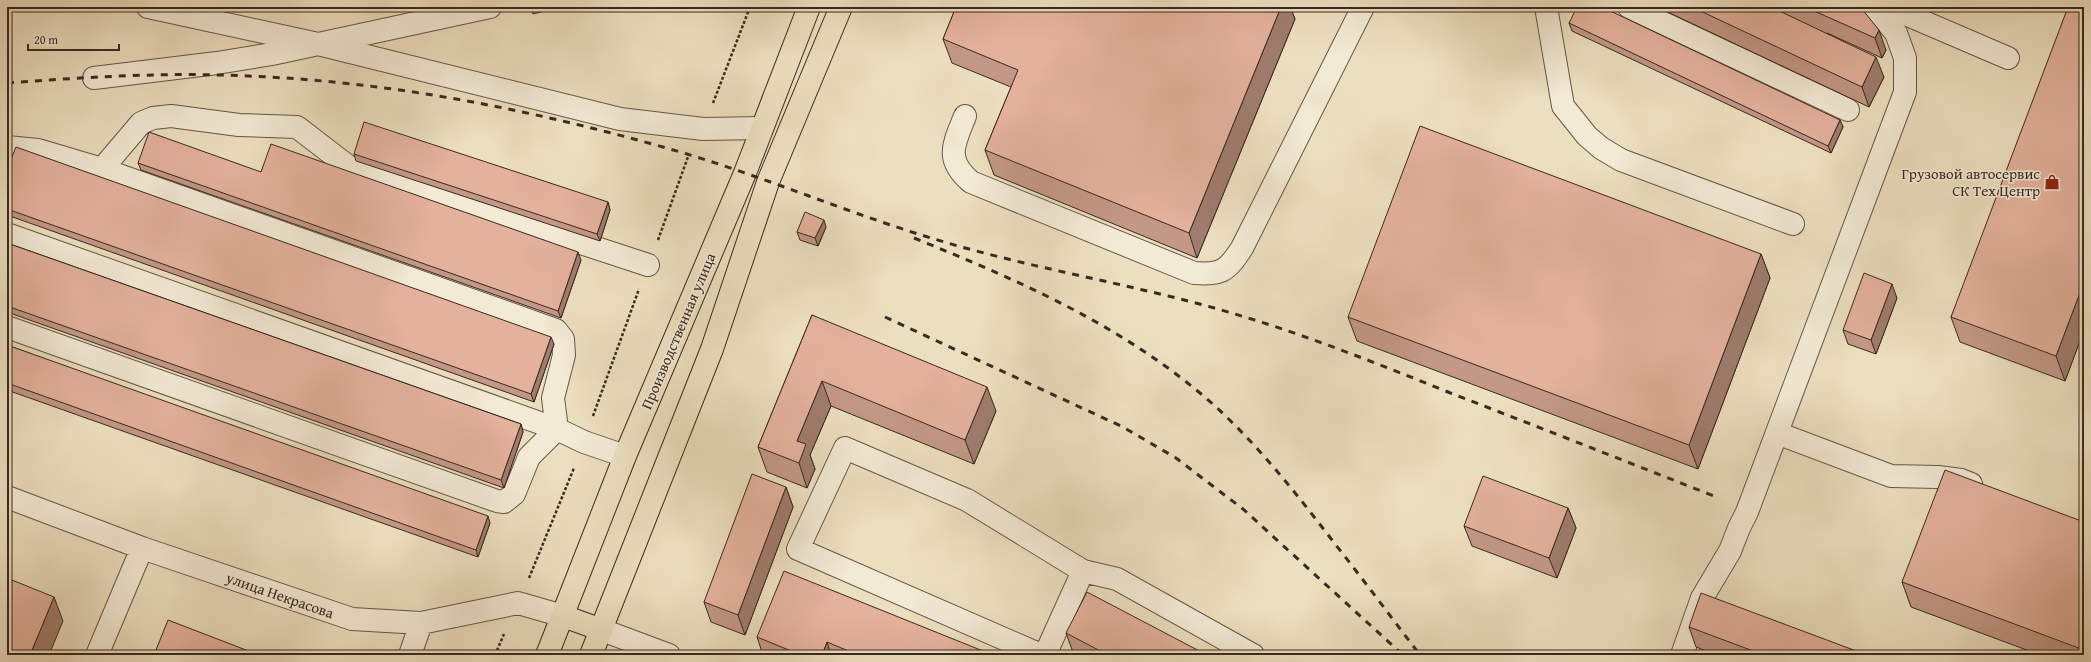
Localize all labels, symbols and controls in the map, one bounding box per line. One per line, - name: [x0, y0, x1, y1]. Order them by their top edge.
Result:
- scale bar: [28, 26, 119, 52]
- text: 20 m: [34, 31, 58, 48]
- place label: Грузовой автосервис СК Тех Центр: [1902, 163, 2040, 201]
- shop icon: Грузовой автосервис СК Тех Центр: [2043, 173, 2061, 191]
- street label: Производственная улица: [635, 249, 721, 412]
- street label: улица Некрасова: [222, 566, 337, 624]

